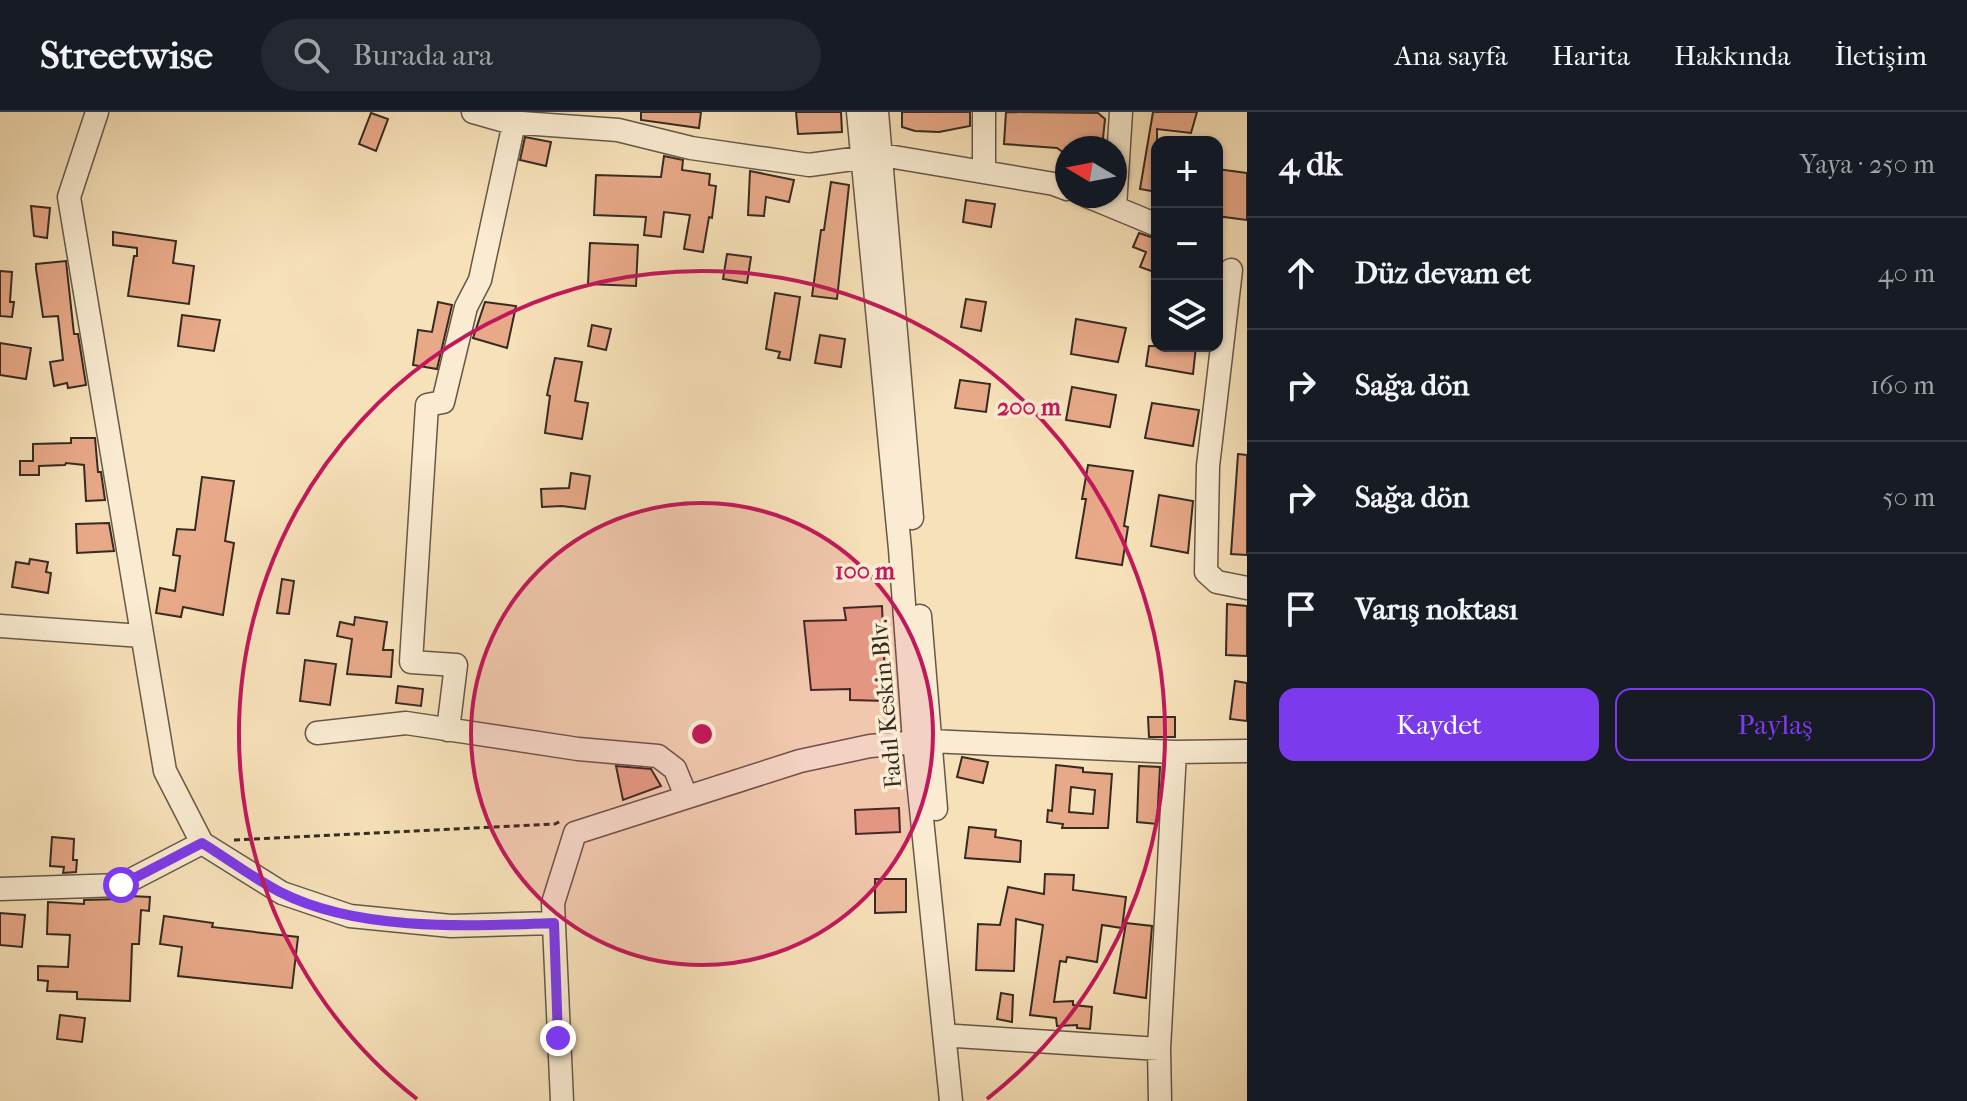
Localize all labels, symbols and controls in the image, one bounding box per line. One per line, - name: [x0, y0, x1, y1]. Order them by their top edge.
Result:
- search box: [261, 19, 821, 91]
- text: Streetwise: [40, 33, 213, 78]
- icon: search: [289, 33, 333, 77]
- text: Burada ara: [353, 38, 493, 73]
- text: Ana sayfa: [1394, 39, 1508, 72]
- text: Harita: [1552, 39, 1630, 72]
- text: Hakkında: [1674, 39, 1791, 72]
- text: İletişim: [1835, 39, 1927, 72]
- north arrow: [1055, 136, 1127, 208]
- map controls: [1151, 136, 1223, 352]
- button: +: [1151, 136, 1223, 208]
- text: 4 dk: [1279, 144, 1342, 184]
- text: Yaya · 250 m: [1800, 149, 1935, 180]
- button: −: [1151, 208, 1223, 280]
- icon: ahead: [1279, 251, 1323, 295]
- text: Düz devam et: [1355, 256, 1531, 291]
- text: 40 m: [1878, 258, 1935, 289]
- button: layers: [1151, 280, 1223, 352]
- icon: right: [1279, 363, 1323, 407]
- text: Sağa dön: [1355, 368, 1469, 403]
- text: 160 m: [1870, 370, 1935, 401]
- text: 200 m: [997, 393, 1062, 421]
- icon: right: [1279, 475, 1323, 519]
- text: Sağa dön: [1355, 480, 1469, 515]
- text: 50 m: [1882, 482, 1935, 513]
- text: 100 m: [835, 557, 896, 585]
- icon: arrive: [1279, 587, 1323, 631]
- text: Varış noktası: [1355, 592, 1518, 627]
- street label: Fadıl Keskin Blv.: [865, 618, 907, 790]
- button: Kaydet: [1279, 688, 1599, 761]
- button: Paylaş: [1615, 688, 1935, 761]
- centre of rings: [688, 720, 716, 748]
- route start: [103, 867, 139, 903]
- route end: [540, 1020, 576, 1056]

